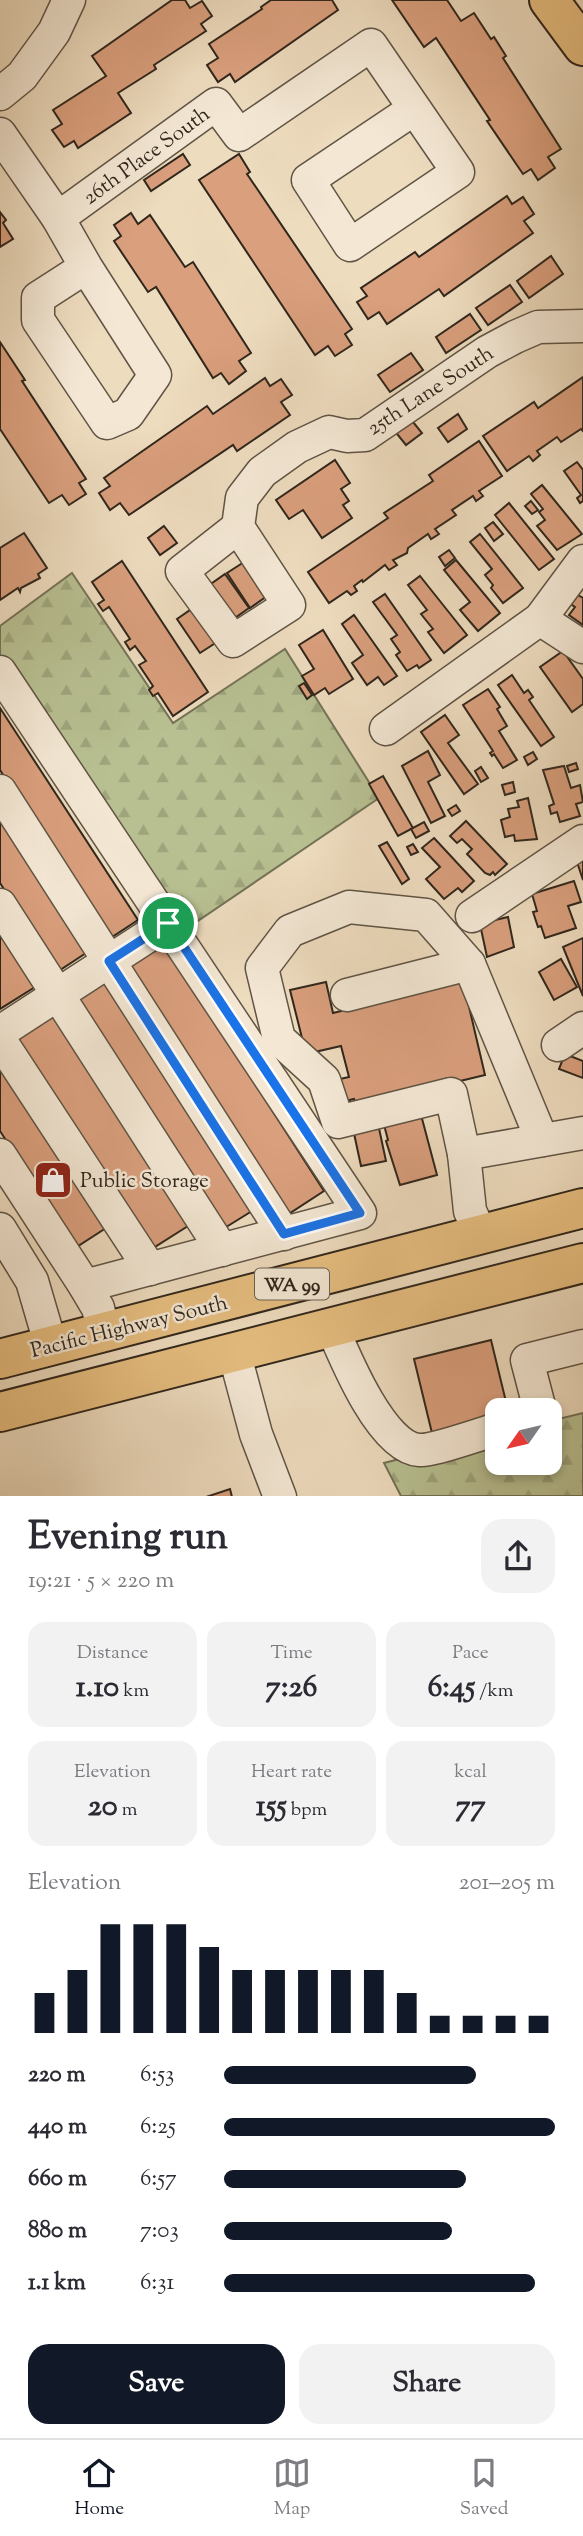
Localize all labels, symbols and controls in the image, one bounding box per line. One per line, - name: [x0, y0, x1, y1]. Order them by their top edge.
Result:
- street label: 26th Place South: [77, 100, 217, 213]
- street label: 25th Lane South: [362, 340, 500, 444]
- pin: [138, 893, 198, 953]
- icon: arrive: [149, 904, 187, 942]
- shop icon: Public Storage: [32, 1159, 74, 1201]
- place label: Public Storage: [80, 1167, 209, 1197]
- road number: WA 99: [255, 1268, 329, 1300]
- street label: Pacific Highway South: [28, 1289, 231, 1367]
- north arrow: [485, 1398, 562, 1475]
- map controls: [485, 1398, 562, 1475]
- text: Evening run: [28, 1512, 228, 1566]
- button: share: [481, 1519, 555, 1593]
- text: 19:21 · 5 × 220 m: [28, 1565, 174, 1598]
- text: Distance: [77, 1640, 148, 1667]
- text: Time: [270, 1640, 313, 1667]
- text: Pace: [452, 1640, 489, 1667]
- text: 1.10: [76, 1667, 119, 1710]
- text: 7:26: [266, 1667, 317, 1710]
- text: 6:45: [427, 1667, 475, 1710]
- text: km: [119, 1678, 149, 1705]
- text: /km: [475, 1678, 514, 1705]
- text: Elevation: [74, 1759, 151, 1786]
- text: Heart rate: [251, 1759, 332, 1786]
- text: kcal: [454, 1759, 487, 1786]
- text: 20: [88, 1786, 118, 1829]
- text: 155: [256, 1786, 287, 1829]
- text: 77: [455, 1786, 486, 1829]
- text: m: [118, 1797, 137, 1824]
- text: bpm: [287, 1797, 327, 1824]
- text: Elevation: [28, 1867, 121, 1900]
- text: 201–205 m: [459, 1867, 555, 1900]
- text: 220 m: [28, 2059, 86, 2092]
- text: 6:53: [140, 2059, 174, 2092]
- text: 440 m: [28, 2111, 87, 2144]
- text: 6:25: [140, 2111, 176, 2144]
- text: 660 m: [28, 2163, 87, 2196]
- text: 6:57: [140, 2163, 177, 2196]
- text: 880 m: [28, 2215, 87, 2248]
- text: 7:03: [140, 2215, 179, 2248]
- text: 1.1 km: [28, 2267, 86, 2300]
- text: 6:31: [140, 2267, 174, 2300]
- button: Save: [28, 2344, 285, 2424]
- button: Share: [299, 2344, 555, 2424]
- tab: Home: [74, 2454, 124, 2523]
- tab: Map: [273, 2454, 311, 2523]
- tab: Saved: [460, 2454, 509, 2523]

